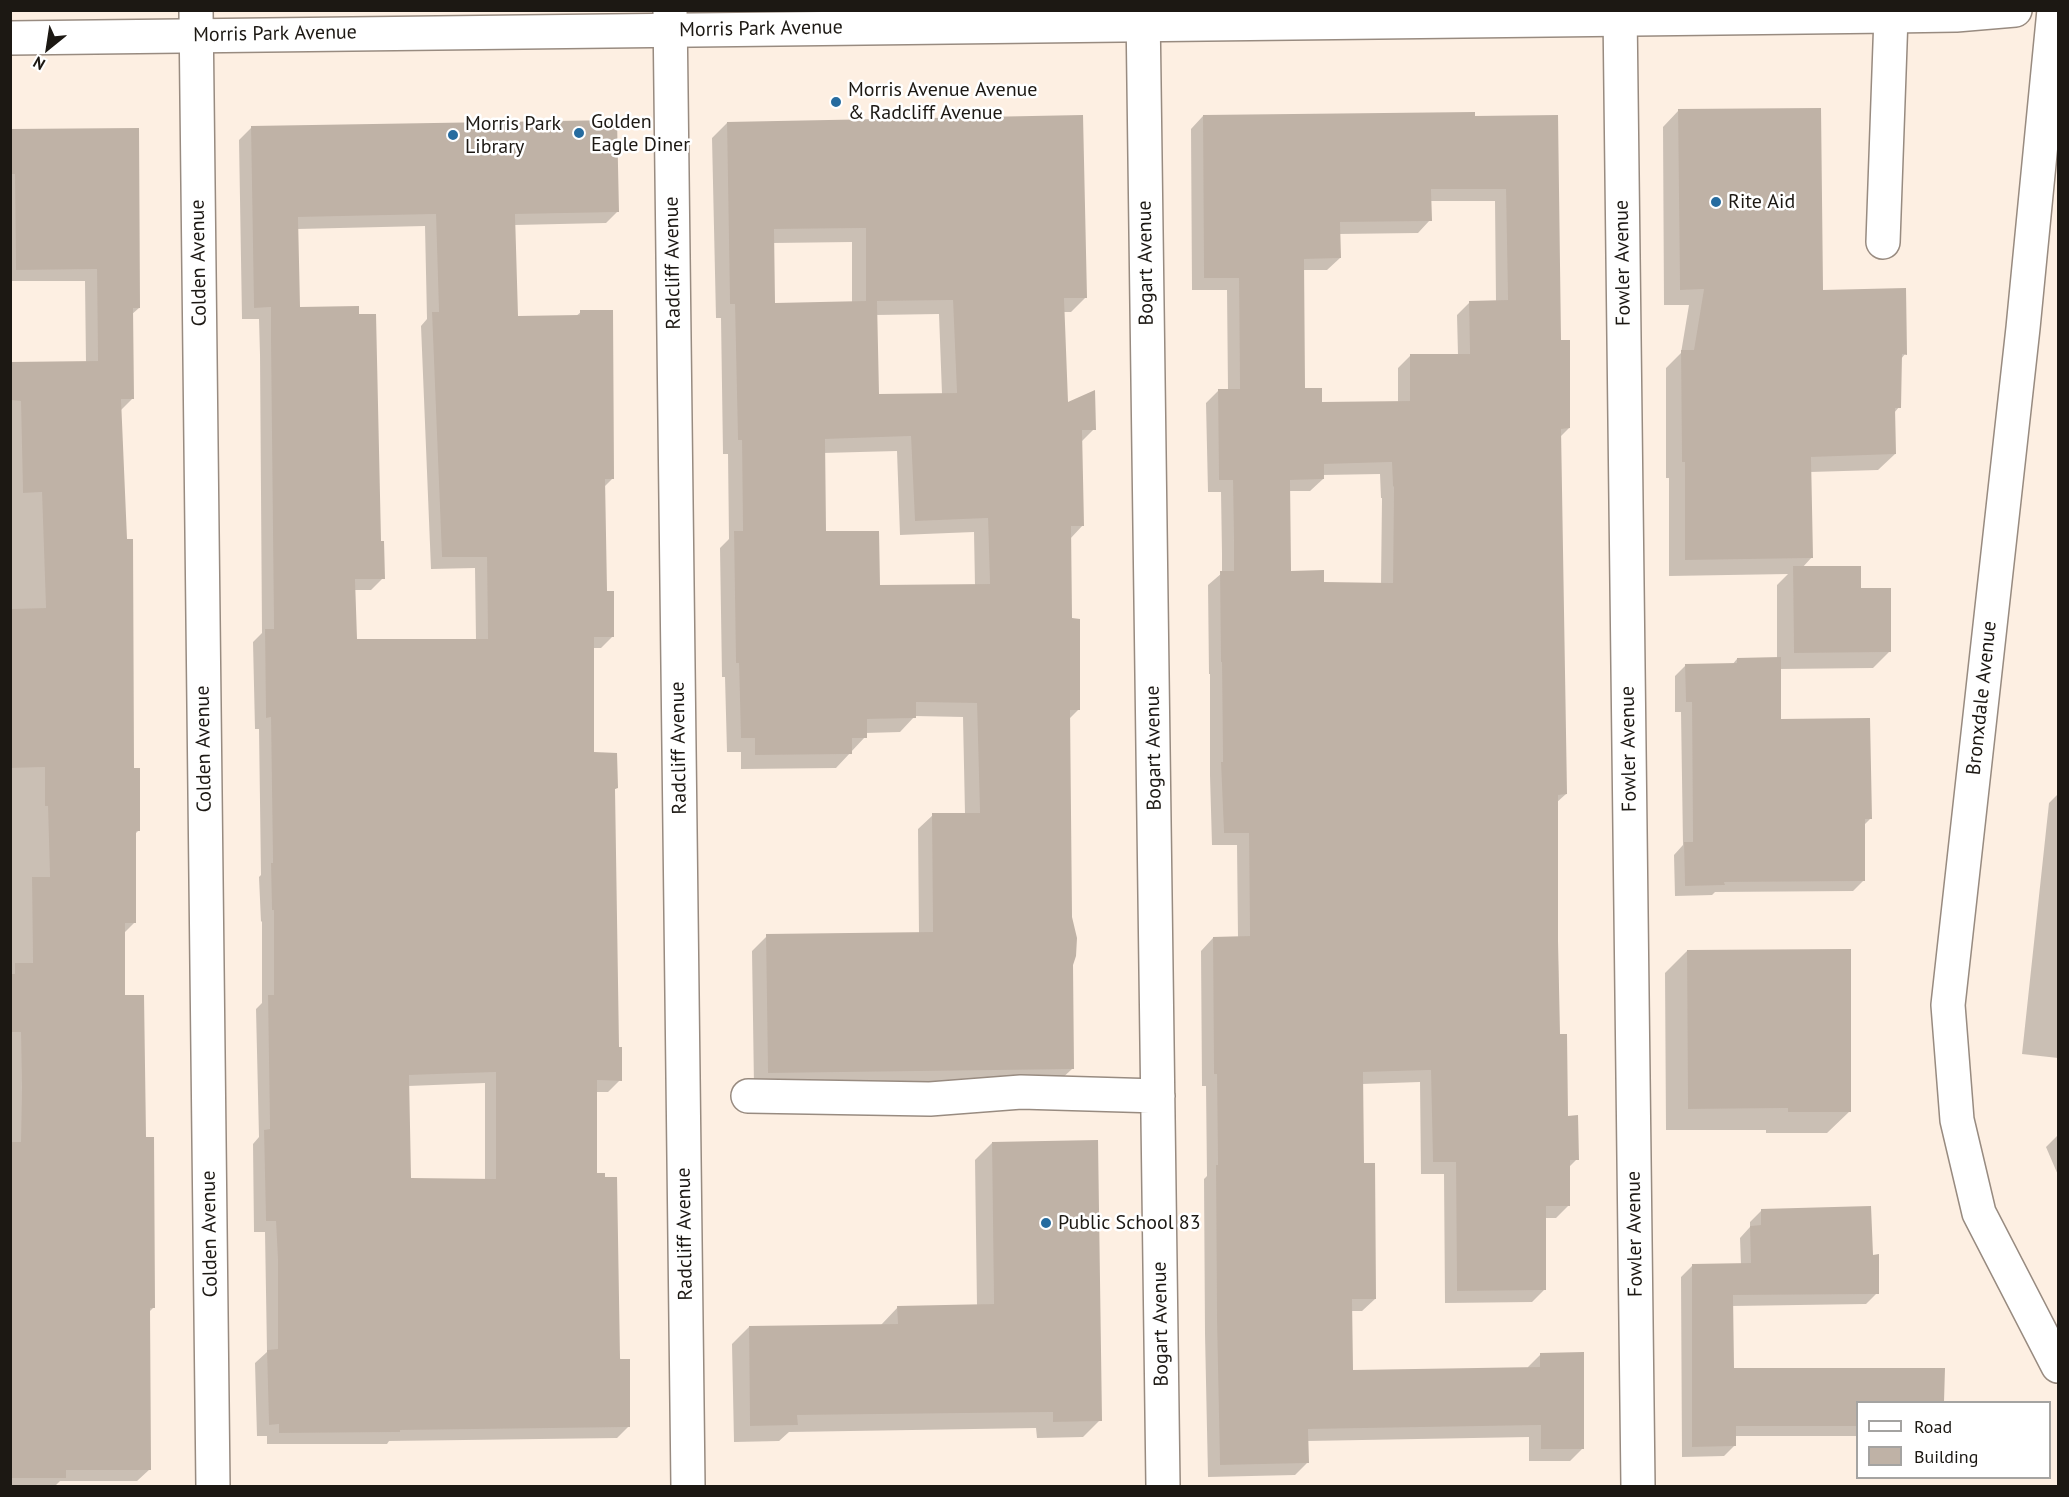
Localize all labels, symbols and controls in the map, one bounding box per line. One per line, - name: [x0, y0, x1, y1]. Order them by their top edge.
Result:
- street label: Morris Park Avenue: [679, 16, 843, 42]
- north arrow: [18, 18, 78, 78]
- street label: Morris Park Avenue: [193, 21, 357, 47]
- text: N: [29, 52, 49, 75]
- place label: Morris Avenue Avenue & Radcliff Avenue: [848, 78, 1038, 125]
- marker: Morris Avenue Avenue & Radcliff Avenue: [829, 95, 843, 109]
- place label: Golden Eagle Diner: [591, 110, 690, 157]
- place label: Morris Park Library: [465, 112, 561, 159]
- marker: Golden Eagle Diner: [572, 126, 586, 140]
- marker: Morris Park Library: [446, 128, 460, 142]
- place label: Rite Aid: [1728, 190, 1795, 214]
- marker: Rite Aid: [1709, 195, 1723, 209]
- street label: Radcliff Avenue: [660, 196, 686, 330]
- street label: Colden Avenue: [186, 199, 212, 327]
- street label: Bogart Avenue: [1133, 200, 1159, 326]
- street label: Fowler Avenue: [1610, 200, 1636, 326]
- street label: Bronxdale Avenue: [1962, 620, 2002, 776]
- street label: Radcliff Avenue: [666, 681, 692, 815]
- street label: Colden Avenue: [191, 685, 217, 813]
- street label: Bogart Avenue: [1141, 685, 1167, 811]
- street label: Fowler Avenue: [1616, 686, 1642, 812]
- street label: Radcliff Avenue: [672, 1167, 698, 1301]
- street label: Colden Avenue: [197, 1170, 223, 1298]
- street label: Fowler Avenue: [1622, 1171, 1648, 1297]
- place label: Public School 83: [1058, 1211, 1201, 1235]
- marker: Public School 83: [1039, 1216, 1053, 1230]
- street label: Bogart Avenue: [1148, 1261, 1174, 1387]
- legend: [1856, 1401, 2051, 1479]
- text: Road: [1914, 1415, 1952, 1438]
- text: Building: [1914, 1445, 1978, 1468]

